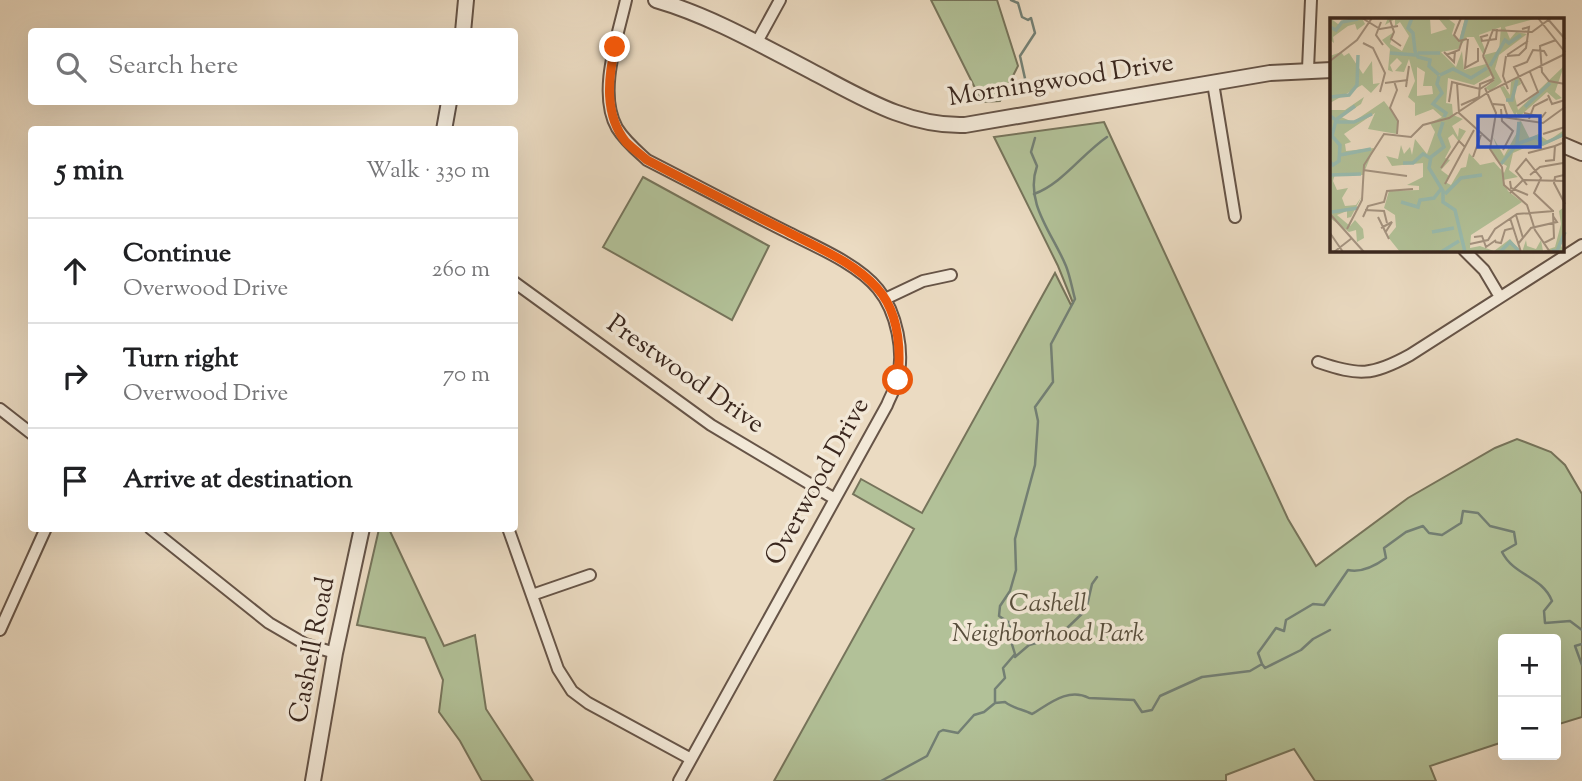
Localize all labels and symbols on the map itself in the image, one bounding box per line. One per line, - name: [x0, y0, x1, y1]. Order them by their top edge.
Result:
- inset map: [1330, 18, 1564, 252]
- route end: [599, 31, 630, 62]
- street label: Morningwood Drive: [946, 45, 1176, 117]
- street label: Prestwood Drive: [599, 307, 771, 443]
- route start: [882, 364, 913, 395]
- street label: Overwood Drive: [757, 391, 879, 573]
- street label: Cashell Road: [281, 573, 345, 726]
- park label: Cashell Neighborhood Park: [952, 586, 1145, 653]

